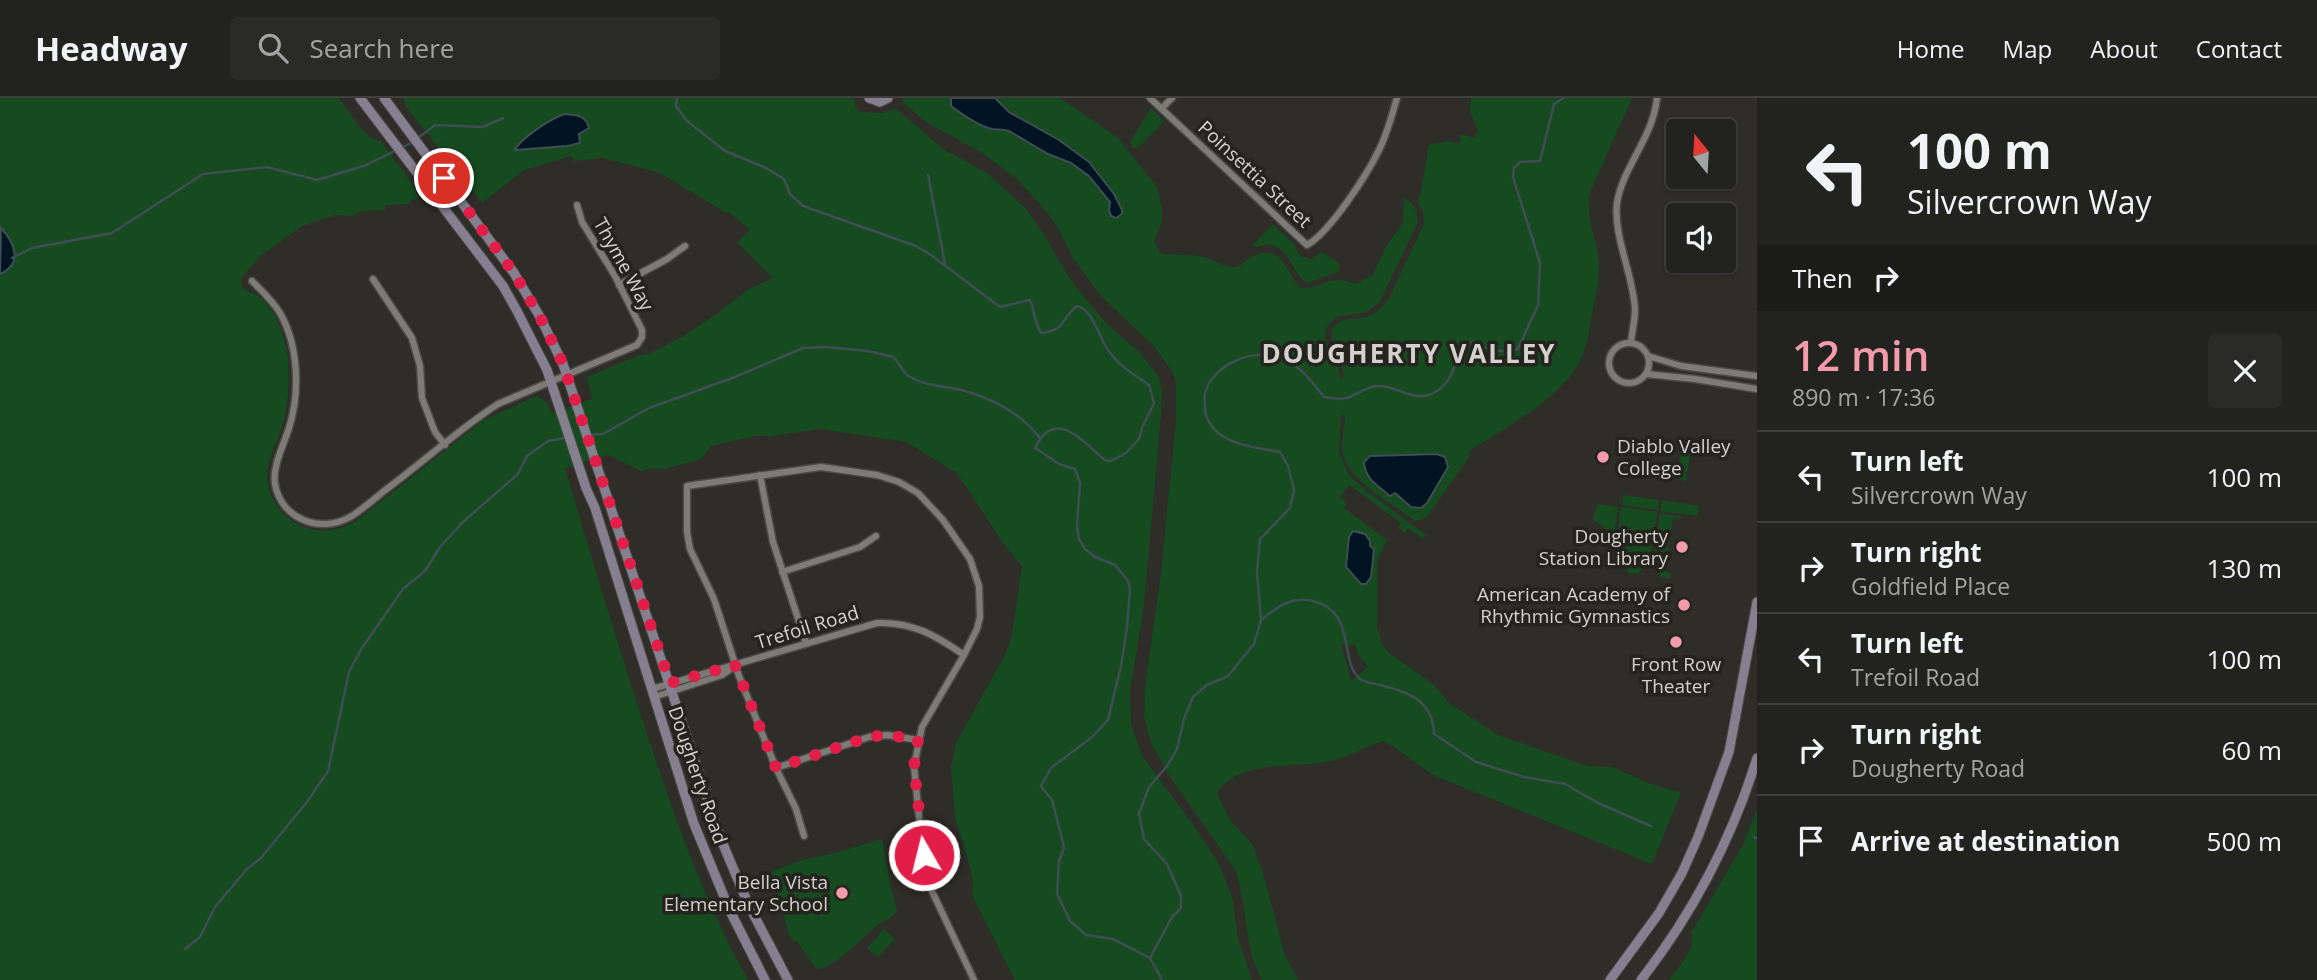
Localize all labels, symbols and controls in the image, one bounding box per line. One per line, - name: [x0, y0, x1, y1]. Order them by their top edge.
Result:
- search box: [230, 17, 720, 80]
- text: Headway: [35, 26, 188, 71]
- icon: search: [254, 29, 292, 67]
- text: Search here: [310, 30, 454, 66]
- text: Home: [1897, 32, 1965, 65]
- text: Map: [2003, 32, 2052, 65]
- text: About: [2090, 32, 2158, 65]
- text: Contact: [2196, 32, 2282, 65]
- street label: Poinsettia Street: [1193, 115, 1317, 233]
- text: 100 m: [1907, 117, 2052, 183]
- north arrow: [1666, 119, 1736, 189]
- map controls: [1666, 119, 1736, 273]
- icon: left: [1792, 126, 1883, 217]
- pin: [414, 148, 474, 208]
- icon: arrive: [425, 159, 463, 197]
- text: Silvercrown Way: [1907, 180, 2151, 223]
- button: sound: [1666, 203, 1736, 273]
- street label: Thyme Way: [588, 213, 660, 316]
- icon: right: [1867, 259, 1905, 297]
- text: Then: [1792, 260, 1853, 296]
- text: 12 min: [1792, 326, 1929, 383]
- button: close: [2208, 334, 2282, 408]
- district label: DOUGHERTY VALLEY: [1261, 335, 1557, 371]
- text: 890 m · 17:36: [1792, 381, 1935, 413]
- place label: Diablo Valley College: [1617, 433, 1731, 481]
- text: Turn left: [1851, 443, 1963, 479]
- marker: Diablo Valley College: [1595, 449, 1611, 465]
- icon: left: [1792, 458, 1830, 496]
- text: 100 m: [2207, 459, 2282, 495]
- text: Silvercrown Way: [1851, 479, 2027, 511]
- place label: Dougherty Station Library: [1539, 523, 1668, 571]
- text: Turn right: [1851, 534, 1982, 570]
- marker: Dougherty Station Library: [1674, 539, 1690, 555]
- icon: right: [1792, 549, 1830, 587]
- text: 130 m: [2207, 550, 2282, 586]
- text: Goldfield Place: [1851, 570, 2010, 602]
- place label: American Academy of Rhythmic Gymnastics: [1477, 581, 1672, 629]
- marker: American Academy of Rhythmic Gymnastics: [1676, 597, 1692, 613]
- street label: Trefoil Road: [752, 599, 862, 655]
- text: Turn left: [1851, 625, 1963, 661]
- marker: Front Row Theater: [1668, 634, 1684, 650]
- icon: left: [1792, 640, 1830, 678]
- text: 100 m: [2207, 641, 2282, 677]
- place label: Front Row Theater: [1631, 651, 1721, 699]
- text: Trefoil Road: [1851, 661, 1980, 693]
- street label: Dougherty Road: [662, 703, 734, 847]
- text: Turn right: [1851, 716, 1982, 752]
- icon: right: [1792, 731, 1830, 769]
- text: 60 m: [2221, 732, 2282, 768]
- text: Dougherty Road: [1851, 752, 2025, 784]
- position arrow: [887, 818, 961, 892]
- icon: arrive: [1792, 822, 1830, 860]
- text: Arrive at destination: [1851, 823, 2120, 859]
- text: 500 m: [2207, 823, 2282, 859]
- place label: Bella Vista Elementary School: [664, 869, 828, 917]
- marker: Bella Vista Elementary School: [834, 885, 850, 901]

